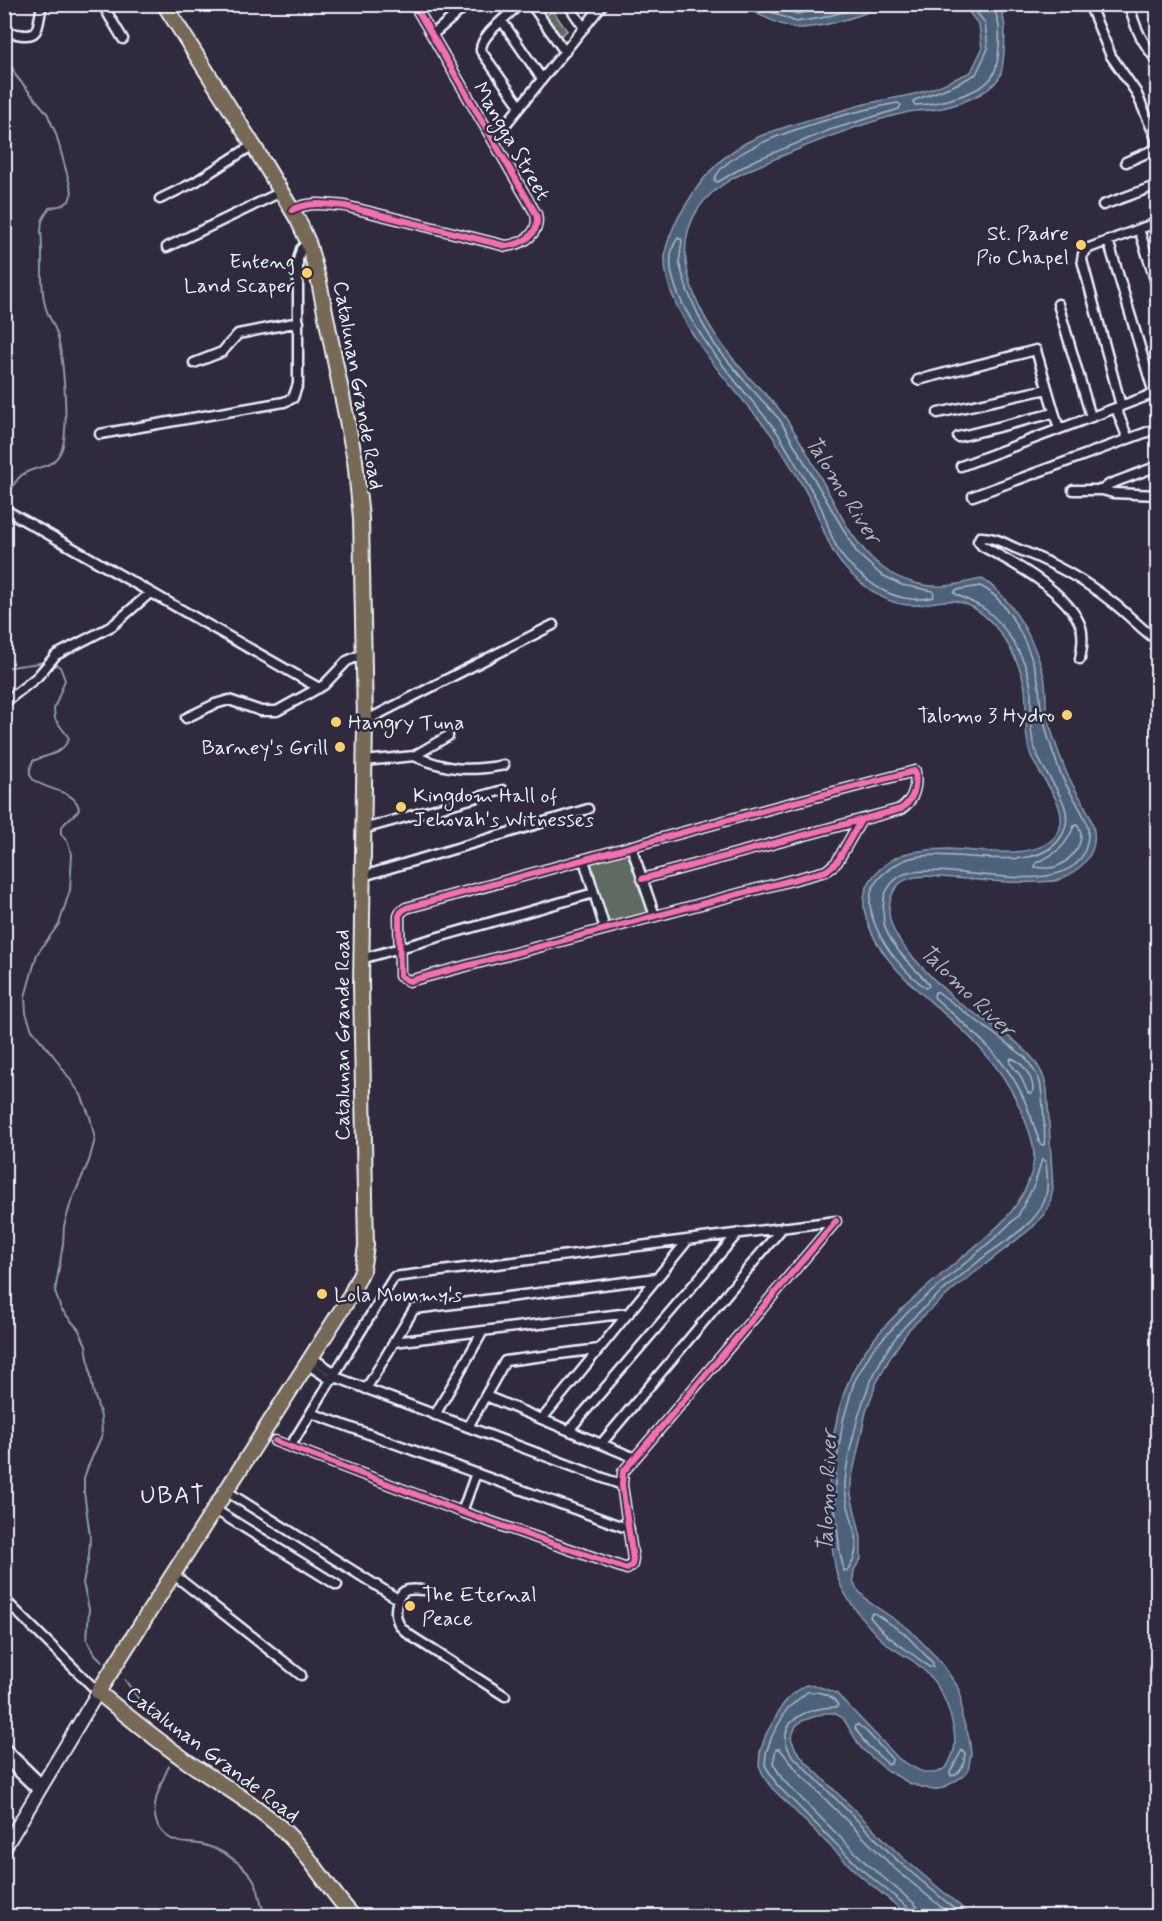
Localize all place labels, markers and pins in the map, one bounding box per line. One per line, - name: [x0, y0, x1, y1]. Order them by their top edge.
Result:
- place label: St. Padre Pio Chapel: [976, 220, 1069, 272]
- marker: St. Padre Pio Chapel: [1074, 238, 1088, 252]
- place label: Enteng Land Scaper: [184, 248, 295, 300]
- marker: Enteng Land Scaper: [300, 266, 314, 280]
- place label: Talomo 3 Hydro: [918, 702, 1055, 730]
- marker: Talomo 3 Hydro: [1060, 708, 1074, 722]
- place label: Hangry Tuna: [348, 709, 464, 738]
- marker: Hangry Tuna: [329, 715, 343, 729]
- place label: Barney's Grill: [201, 734, 328, 762]
- marker: Barney's Grill: [333, 740, 347, 754]
- place label: Kingdom Hall of Jehovah's Witnesses: [413, 782, 594, 834]
- marker: Kingdom Hall of Jehovah's Witnesses: [394, 800, 408, 814]
- place label: Lola Mommy's: [334, 1281, 462, 1309]
- marker: Lola Mommy's: [315, 1287, 329, 1301]
- place label: The Eternal Peace: [422, 1581, 537, 1633]
- marker: The Eternal Peace: [403, 1599, 417, 1613]

